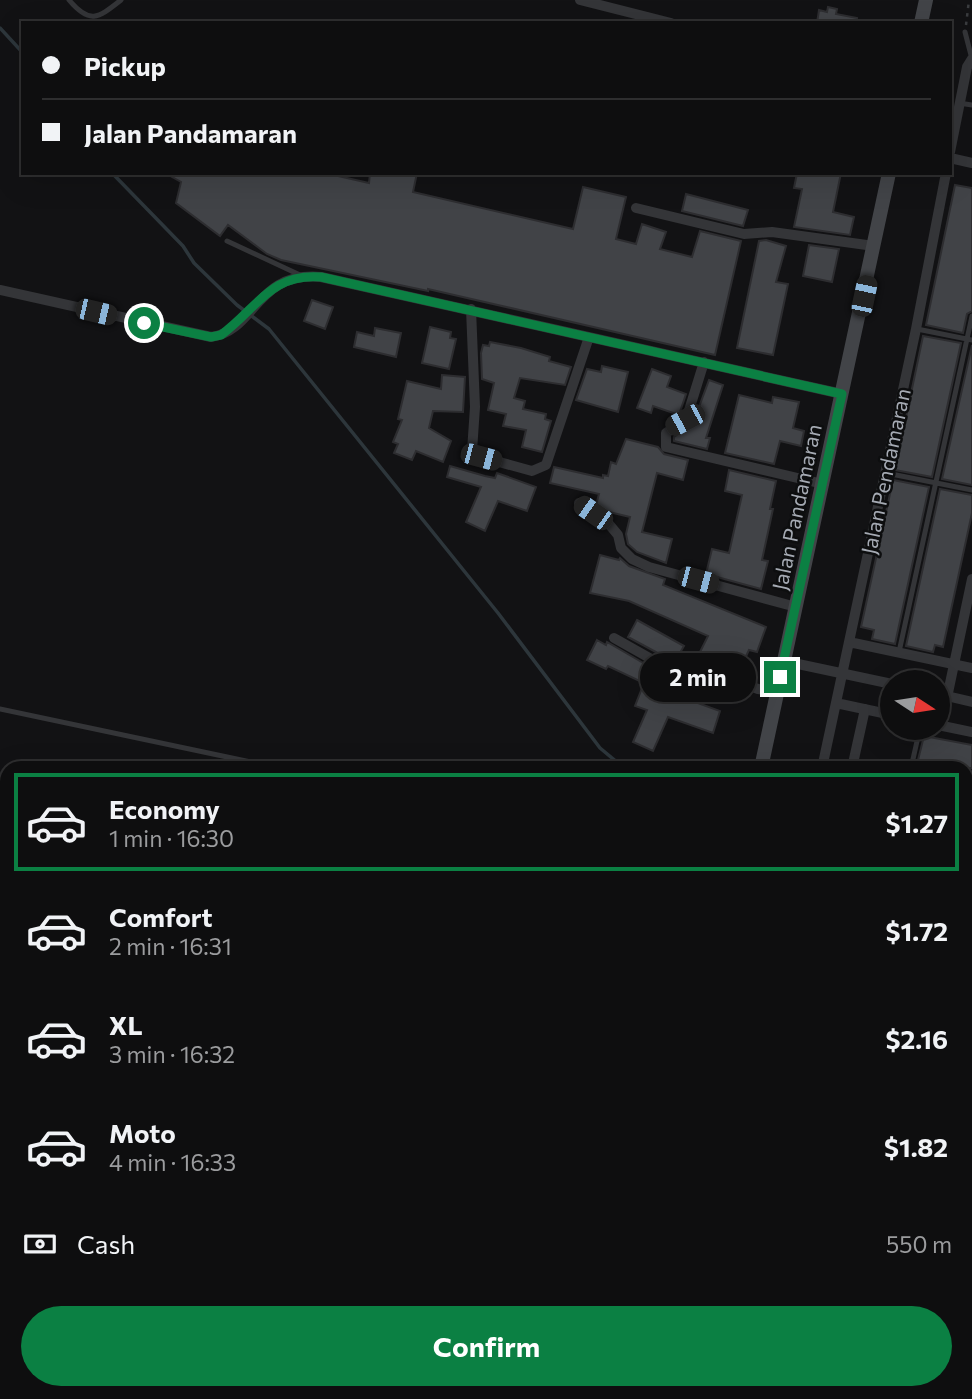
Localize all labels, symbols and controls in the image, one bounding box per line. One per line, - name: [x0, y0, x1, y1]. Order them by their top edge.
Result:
- text: Pickup: [84, 50, 166, 81]
- text: Jalan Pandamaran: [84, 117, 297, 148]
- car: [850, 273, 879, 319]
- car: [74, 297, 119, 327]
- route start: [128, 307, 160, 339]
- street label: Jalan Pendamaran: [855, 386, 915, 556]
- car: [662, 401, 709, 439]
- street label: Jalan Pandamaran: [766, 422, 826, 592]
- car: [458, 441, 505, 473]
- car: [570, 492, 617, 534]
- car: [675, 564, 722, 596]
- callout: 2 min: [640, 652, 756, 702]
- route end: [764, 661, 796, 693]
- text: 2 min: [669, 663, 727, 691]
- north arrow: [880, 670, 950, 740]
- map controls: [880, 670, 950, 740]
- icon: car: [25, 791, 88, 854]
- text: Economy: [109, 793, 220, 824]
- text: $1.27: [886, 807, 948, 838]
- text: 1 min · 16:30: [109, 824, 234, 852]
- icon: car: [25, 899, 88, 962]
- text: Comfort: [109, 901, 212, 932]
- text: $1.72: [886, 915, 948, 946]
- text: 2 min · 16:31: [109, 932, 232, 960]
- icon: car: [25, 1007, 88, 1070]
- text: XL: [109, 1009, 143, 1040]
- text: $2.16: [886, 1023, 948, 1054]
- text: 3 min · 16:32: [109, 1040, 235, 1068]
- icon: car: [25, 1115, 88, 1178]
- text: Moto: [109, 1117, 176, 1148]
- text: $1.82: [884, 1131, 948, 1162]
- text: 4 min · 16:33: [109, 1148, 236, 1176]
- icon: cash: [21, 1225, 59, 1263]
- text: Cash: [77, 1228, 135, 1259]
- text: 550 m: [886, 1230, 952, 1258]
- button: Confirm: [21, 1306, 952, 1386]

